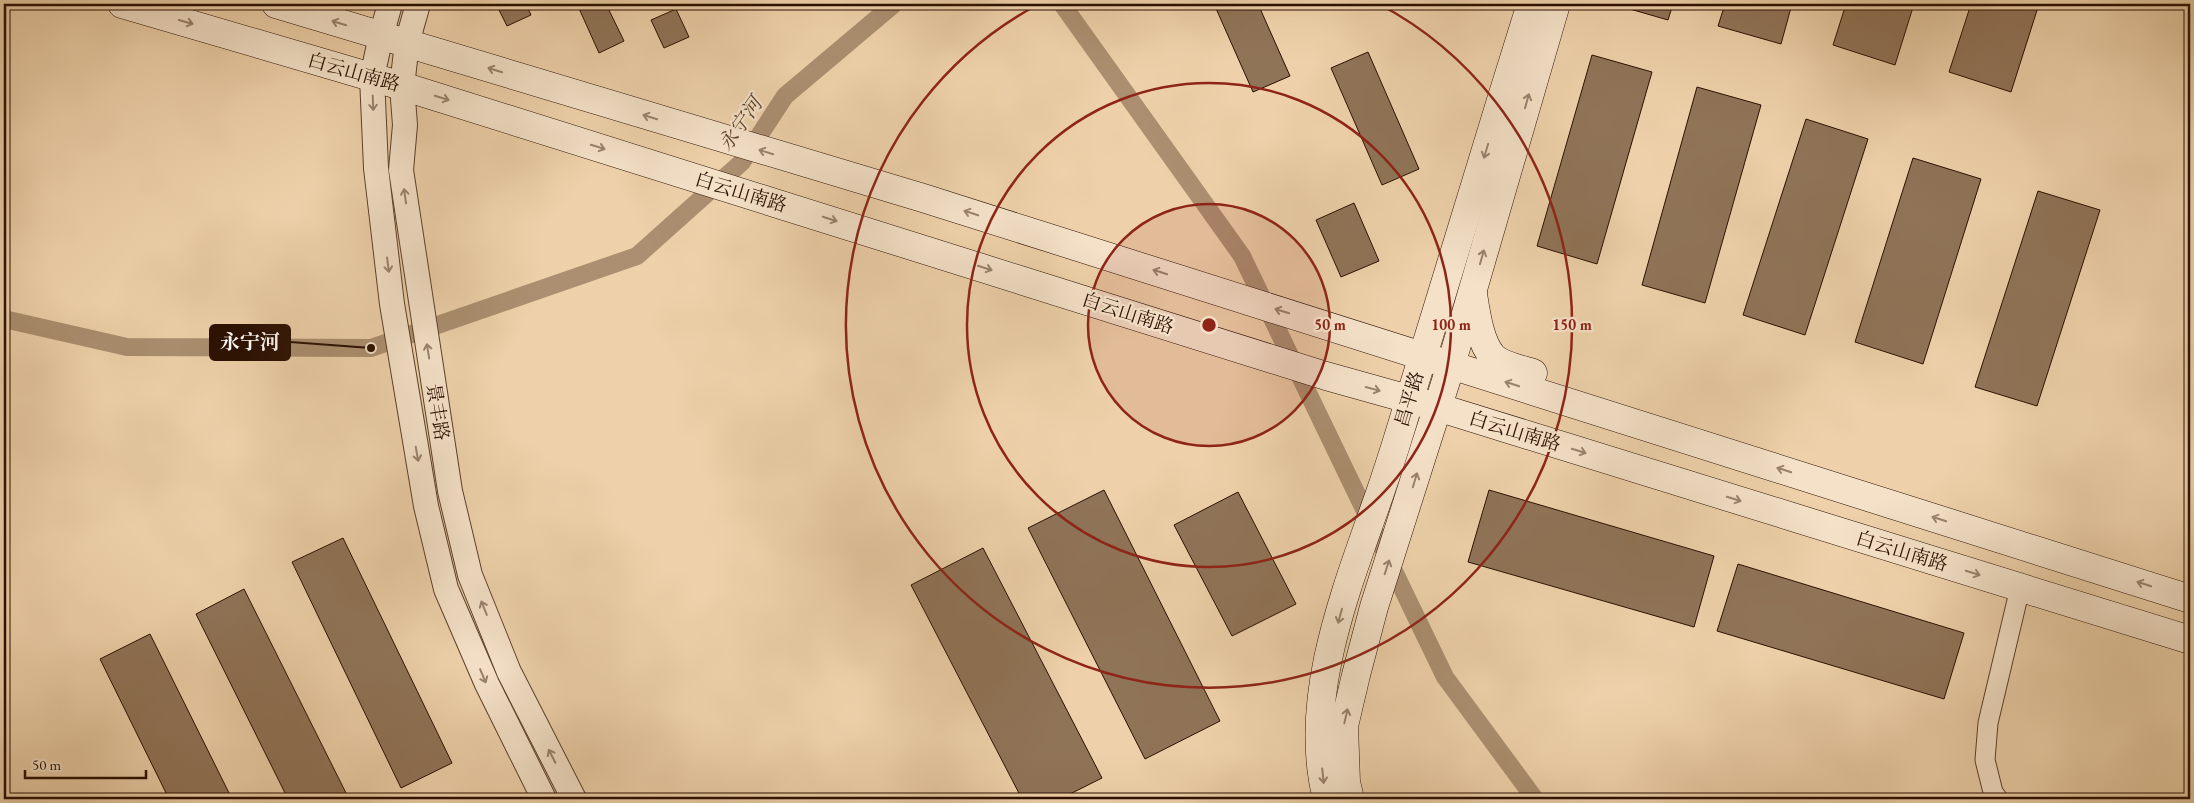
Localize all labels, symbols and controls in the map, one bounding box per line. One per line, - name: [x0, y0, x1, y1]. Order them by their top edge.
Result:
- one-way arrow: [178, 18, 194, 28]
- one-way arrow: [332, 18, 348, 27]
- street label: 白云山南路: [305, 47, 403, 97]
- one-way arrow: [487, 65, 503, 74]
- water label: 永宁河: [712, 90, 770, 156]
- one-way arrow: [434, 94, 450, 104]
- one-way arrow: [1523, 94, 1533, 110]
- one-way arrow: [369, 95, 378, 111]
- one-way arrow: [643, 111, 659, 121]
- one-way arrow: [1480, 142, 1490, 158]
- one-way arrow: [589, 143, 605, 152]
- one-way arrow: [759, 146, 775, 156]
- street label: 白云山南路: [692, 166, 790, 218]
- one-way arrow: [400, 189, 410, 205]
- one-way arrow: [964, 208, 980, 217]
- one-way arrow: [822, 215, 837, 224]
- one-way arrow: [1477, 250, 1487, 266]
- one-way arrow: [383, 256, 393, 272]
- one-way arrow: [976, 264, 992, 273]
- one-way arrow: [1152, 267, 1168, 277]
- street label: 白云山南路: [1079, 286, 1177, 340]
- one-way arrow: [1275, 306, 1291, 315]
- text: 50 m: [1314, 315, 1346, 334]
- text: 100 m: [1431, 315, 1471, 334]
- text: 150 m: [1552, 315, 1592, 334]
- centre of rings: [1200, 316, 1218, 334]
- callout: 永宁河: [210, 325, 290, 360]
- text: 永宁河: [220, 329, 280, 355]
- one-way arrow: [423, 343, 433, 359]
- street label: 昌平路: [1389, 368, 1429, 430]
- one-way arrow: [1504, 379, 1520, 389]
- street label: 景丰路: [421, 382, 455, 442]
- one-way arrow: [1364, 385, 1380, 394]
- street label: 白云山南路: [1466, 405, 1564, 457]
- one-way arrow: [412, 446, 422, 462]
- one-way arrow: [1570, 446, 1586, 456]
- one-way arrow: [1776, 465, 1792, 475]
- one-way arrow: [1410, 472, 1420, 488]
- one-way arrow: [1725, 495, 1741, 505]
- one-way arrow: [1931, 514, 1947, 524]
- street label: 白云山南路: [1853, 525, 1951, 577]
- one-way arrow: [1383, 560, 1392, 575]
- one-way arrow: [1964, 569, 1980, 579]
- one-way arrow: [2136, 578, 2152, 588]
- one-way arrow: [478, 601, 488, 616]
- one-way arrow: [1335, 607, 1344, 623]
- one-way arrow: [479, 668, 488, 683]
- one-way arrow: [1342, 709, 1351, 725]
- scale bar: [25, 748, 146, 780]
- one-way arrow: [546, 749, 556, 764]
- text: 50 m: [32, 755, 61, 774]
- one-way arrow: [1318, 768, 1328, 784]

